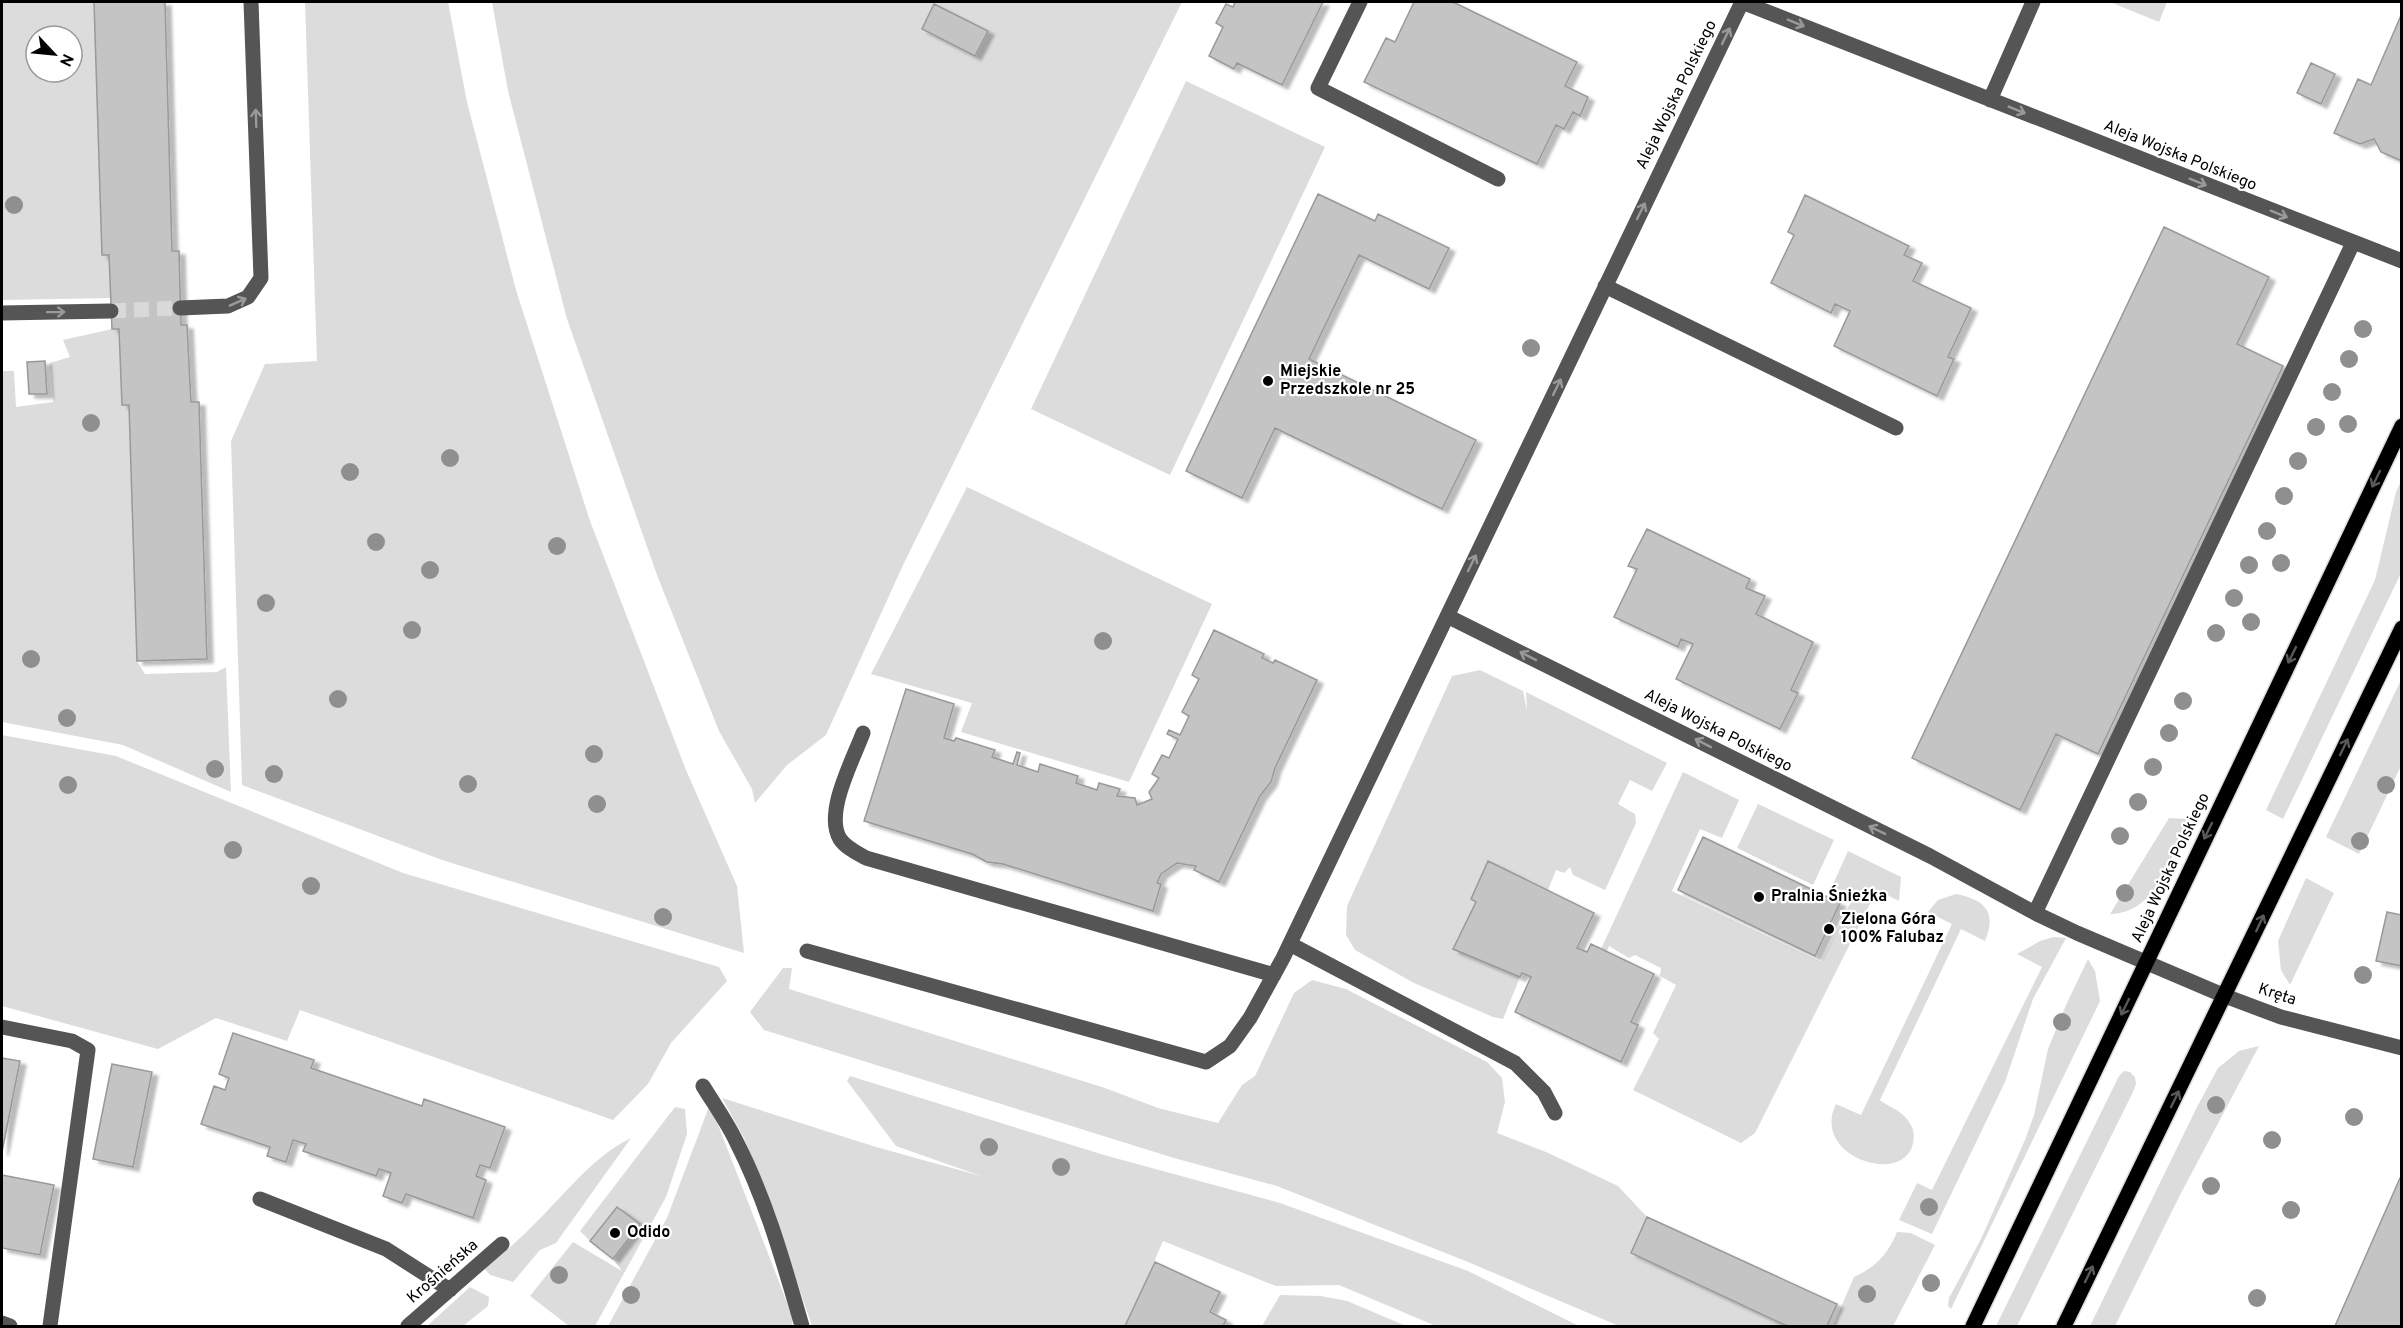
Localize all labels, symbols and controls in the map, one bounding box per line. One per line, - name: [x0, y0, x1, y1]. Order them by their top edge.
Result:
- street label: Aleja Wojska Polskiego: [1632, 17, 1722, 173]
- one-way arrow: [1787, 18, 1805, 29]
- north arrow: [24, 24, 84, 84]
- one-way arrow: [1720, 27, 1732, 45]
- text: N: [54, 50, 77, 69]
- one-way arrow: [2007, 106, 2026, 117]
- one-way arrow: [250, 108, 262, 128]
- street label: Aleja Wojska Polskiego: [2100, 116, 2260, 196]
- one-way arrow: [2188, 177, 2207, 188]
- one-way arrow: [1636, 203, 1648, 221]
- one-way arrow: [2269, 209, 2288, 220]
- one-way arrow: [228, 296, 246, 307]
- one-way arrow: [46, 306, 66, 318]
- place label: Miejskie Przedszkole nr 25: [1280, 362, 1415, 400]
- marker: Miejskie Przedszkole nr 25: [1261, 374, 1275, 388]
- one-way arrow: [1551, 379, 1563, 397]
- one-way arrow: [2370, 469, 2382, 487]
- one-way arrow: [1467, 554, 1479, 572]
- one-way arrow: [2286, 645, 2298, 663]
- one-way arrow: [1520, 650, 1538, 662]
- street label: Aleja Wojska Polskiego: [1641, 685, 1795, 777]
- one-way arrow: [1694, 737, 1712, 749]
- one-way arrow: [2339, 739, 2350, 757]
- street label: Aleja Wojska Polskiego: [2127, 790, 2215, 946]
- one-way arrow: [2202, 821, 2213, 839]
- one-way arrow: [1869, 824, 1887, 836]
- place label: Pralnia Śnieżka: [1771, 885, 1887, 907]
- marker: Pralnia Śnieżka: [1752, 890, 1766, 904]
- place label: Zielona Góra 100% Falubaz: [1841, 910, 1944, 948]
- one-way arrow: [2254, 915, 2266, 933]
- marker: Zielona Góra 100% Falubaz: [1822, 922, 1836, 936]
- street label: Kręta: [2255, 979, 2299, 1011]
- one-way arrow: [2118, 997, 2130, 1015]
- one-way arrow: [2169, 1090, 2181, 1108]
- place label: Odido: [627, 1223, 670, 1243]
- marker: Odido: [608, 1226, 622, 1240]
- street label: Krośnieńska: [403, 1236, 483, 1308]
- one-way arrow: [2084, 1265, 2096, 1283]

